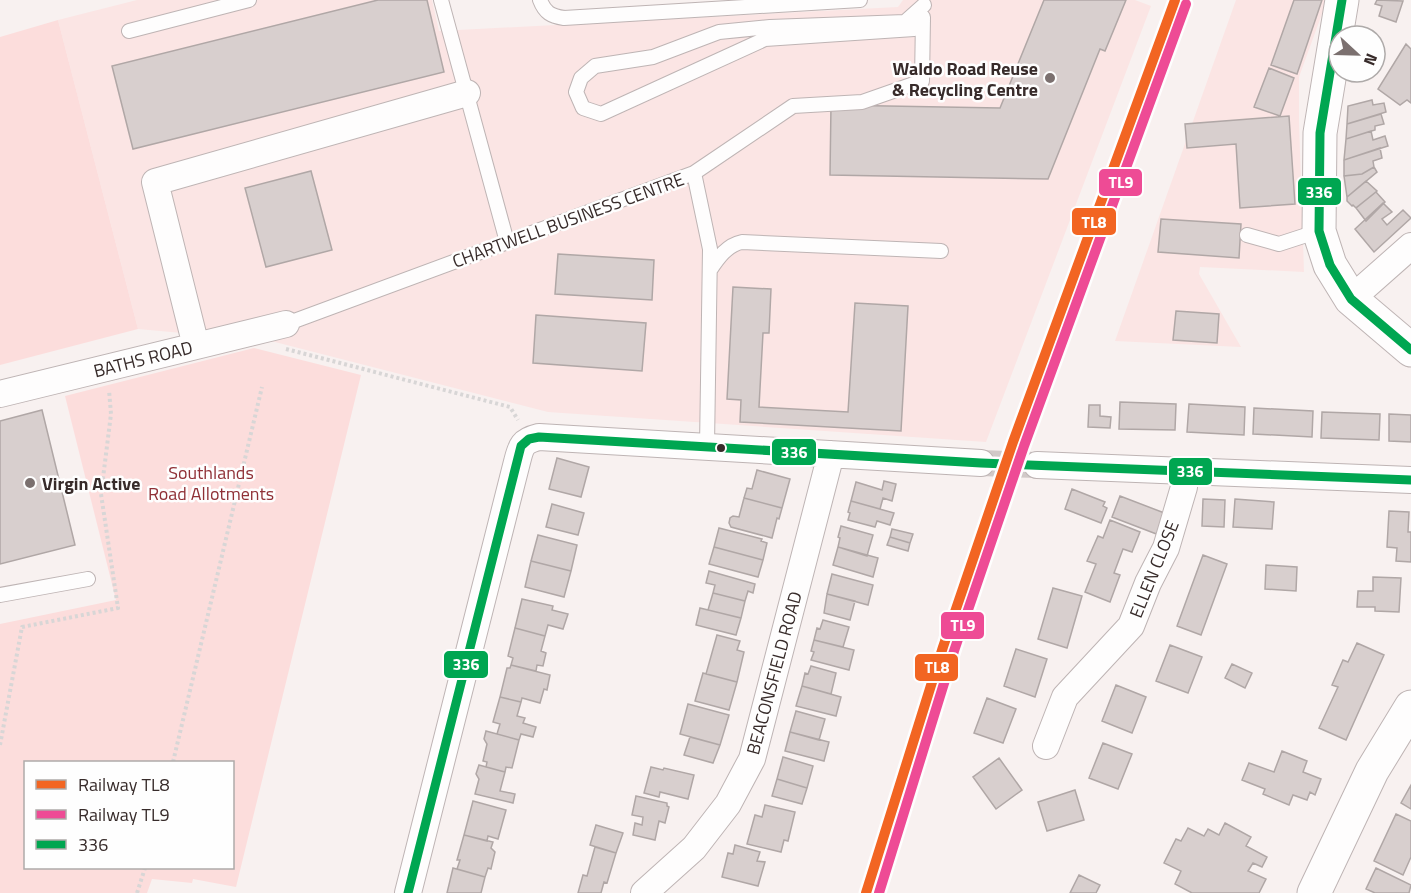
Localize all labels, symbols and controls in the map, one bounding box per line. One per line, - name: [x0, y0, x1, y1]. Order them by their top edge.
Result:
- north arrow: [1327, 24, 1387, 84]
- text: N: [1358, 50, 1384, 69]
- place label: Waldo Road Reuse & Recycling Centre: [892, 55, 1038, 103]
- marker: Waldo Road Reuse & Recycling Centre: [1043, 71, 1057, 85]
- street label: CHARTWELL BUSINESS CENTRE: [448, 165, 688, 275]
- line badge: TL9: [1098, 168, 1143, 197]
- text: TL9: [1109, 170, 1133, 194]
- line badge: 336: [1297, 177, 1342, 206]
- text: 336: [1306, 180, 1332, 204]
- line badge: TL8: [1071, 207, 1117, 236]
- text: TL8: [1082, 210, 1106, 234]
- street label: BATHS ROAD: [91, 334, 195, 384]
- line badge: 336: [771, 438, 817, 466]
- text: 336: [781, 440, 807, 464]
- unlabelled marker: [715, 442, 727, 454]
- line badge: 336: [1168, 457, 1213, 486]
- park label: Southlands Road Allotments: [148, 459, 274, 507]
- text: 336: [1177, 459, 1203, 483]
- place label: Virgin Active: [42, 470, 140, 497]
- marker: Virgin Active: [23, 476, 37, 490]
- street label: ELLEN CLOSE: [1122, 516, 1186, 622]
- street label: BEACONSFIELD ROAD: [739, 588, 809, 758]
- line badge: TL9: [940, 611, 985, 640]
- text: TL9: [951, 613, 975, 637]
- line badge: 336: [443, 650, 489, 679]
- text: 336: [453, 652, 479, 676]
- line badge: TL8: [914, 653, 959, 682]
- text: TL8: [925, 655, 949, 679]
- legend: [24, 761, 234, 869]
- text: Railway TL8: [78, 771, 170, 798]
- text: Railway TL9: [78, 801, 170, 828]
- text: 336: [78, 831, 108, 858]

